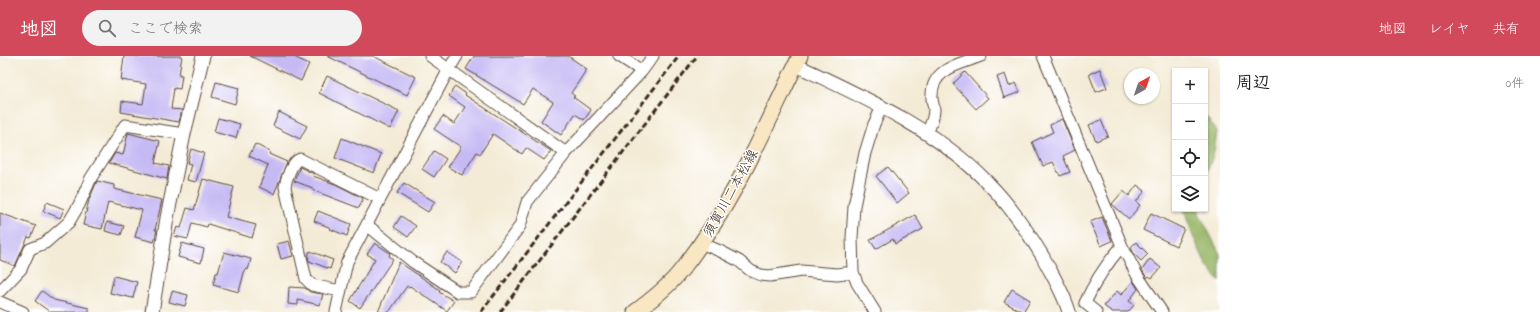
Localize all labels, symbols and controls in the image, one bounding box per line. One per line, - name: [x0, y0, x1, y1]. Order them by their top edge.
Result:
- search box: [82, 10, 362, 46]
- text: 地図: [20, 17, 58, 44]
- icon: search: [96, 17, 118, 39]
- text: ここで検索: [128, 18, 203, 40]
- text: 地図: [1379, 19, 1407, 40]
- text: レイヤ: [1429, 19, 1470, 40]
- text: 共有: [1492, 19, 1520, 40]
- north arrow: [1124, 68, 1160, 104]
- map controls: [1172, 68, 1208, 212]
- button: +: [1172, 68, 1208, 104]
- text: 周辺: [1236, 71, 1270, 96]
- text: 0件: [1505, 74, 1524, 93]
- button: −: [1172, 104, 1208, 140]
- button: locate: [1172, 140, 1208, 176]
- street label: 須賀川二本松線: [698, 146, 764, 242]
- button: layers: [1172, 176, 1208, 212]

